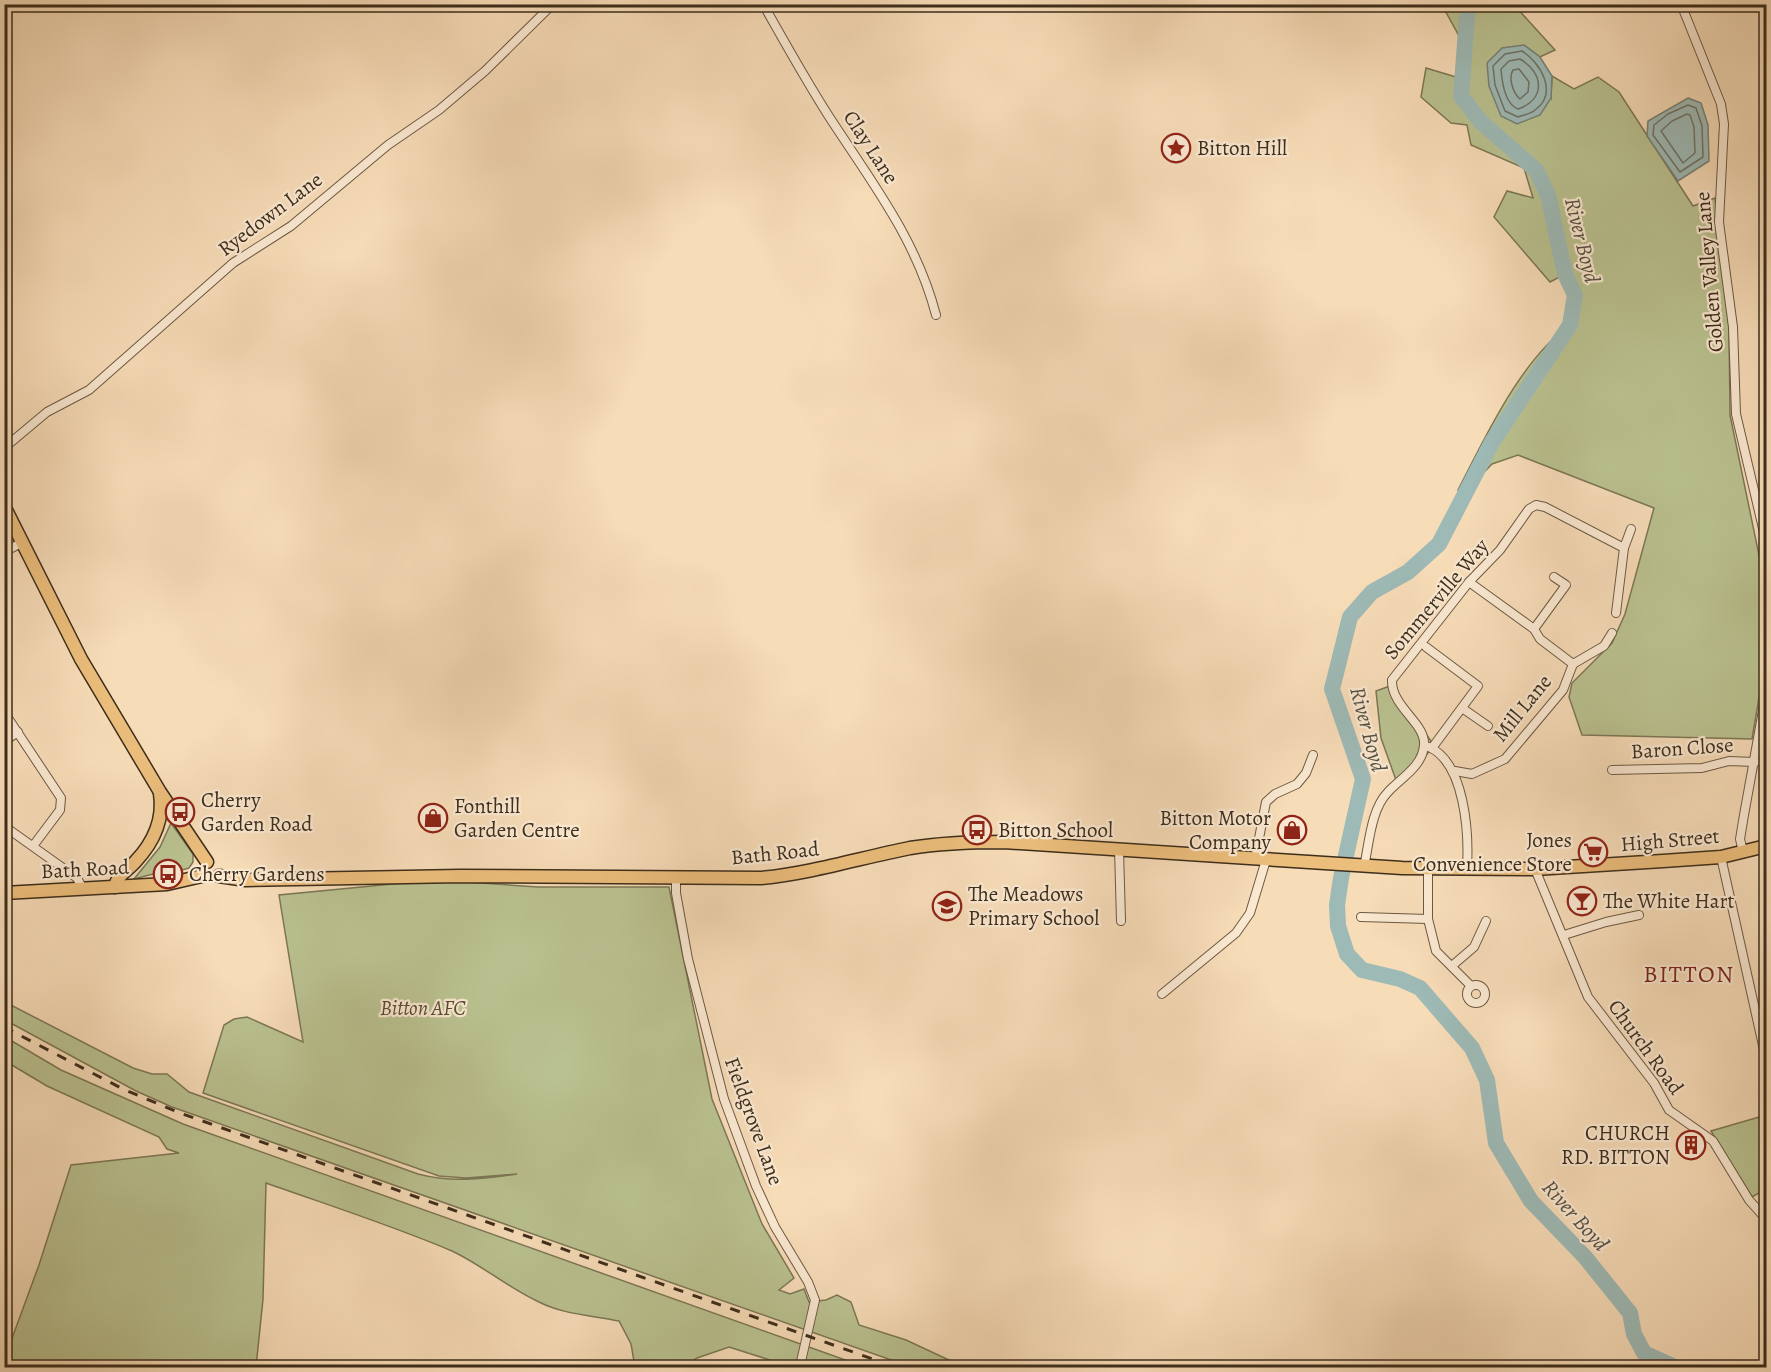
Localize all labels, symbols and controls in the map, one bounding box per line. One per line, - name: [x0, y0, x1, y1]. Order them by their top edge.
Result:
- street label: Clay Lane: [837, 105, 905, 189]
- place icon: Bitton Hill: [1160, 132, 1192, 164]
- place label: Bitton Hill: [1197, 134, 1287, 162]
- street label: Ryedown Lane: [212, 165, 328, 263]
- street label: Golden Valley Lane: [1688, 191, 1730, 353]
- water label: River Boyd: [1557, 194, 1607, 286]
- street label: Sommerville Way: [1377, 532, 1495, 665]
- street label: Mill Lane: [1486, 668, 1558, 748]
- water label: River Boyd: [1342, 683, 1394, 775]
- street label: Baron Close: [1630, 730, 1734, 766]
- place label: Cherry Garden Road: [201, 786, 313, 838]
- place label: Fonthill Garden Centre: [454, 792, 580, 844]
- bus stop icon: Cherry Garden Road: [164, 796, 196, 828]
- shop icon: Fonthill Garden Centre: [417, 802, 449, 834]
- place label: Bitton Motor Company: [1160, 804, 1272, 856]
- bus stop icon: Bitton School: [961, 814, 993, 846]
- shop icon: Bitton Motor Company: [1276, 814, 1308, 846]
- place label: Bitton School: [998, 816, 1113, 844]
- street label: High Street: [1619, 822, 1721, 858]
- place label: Jones Convenience Store: [1413, 826, 1572, 878]
- street label: Bath Road: [730, 834, 821, 872]
- supermarket icon: Jones Convenience Store: [1577, 836, 1609, 868]
- street label: Bath Road: [40, 853, 131, 885]
- bus stop icon: Cherry Gardens: [152, 858, 184, 890]
- place label: Cherry Gardens: [189, 860, 325, 888]
- place label: The Meadows Primary School: [968, 880, 1099, 932]
- bar icon: The White Hart: [1566, 885, 1598, 917]
- place label: The White Hart: [1603, 887, 1735, 915]
- school or university icon: The Meadows Primary School: [931, 890, 963, 922]
- district label: BITTON: [1643, 958, 1735, 990]
- park label: Bitton AFC: [380, 994, 466, 1022]
- street label: Church Road: [1602, 994, 1691, 1101]
- street label: Fieldgrove Lane: [718, 1053, 790, 1189]
- place label: CHURCH RD. BITTON: [1561, 1119, 1670, 1171]
- building icon: CHURCH RD. BITTON: [1675, 1129, 1707, 1161]
- water label: River Boyd: [1535, 1173, 1616, 1258]

